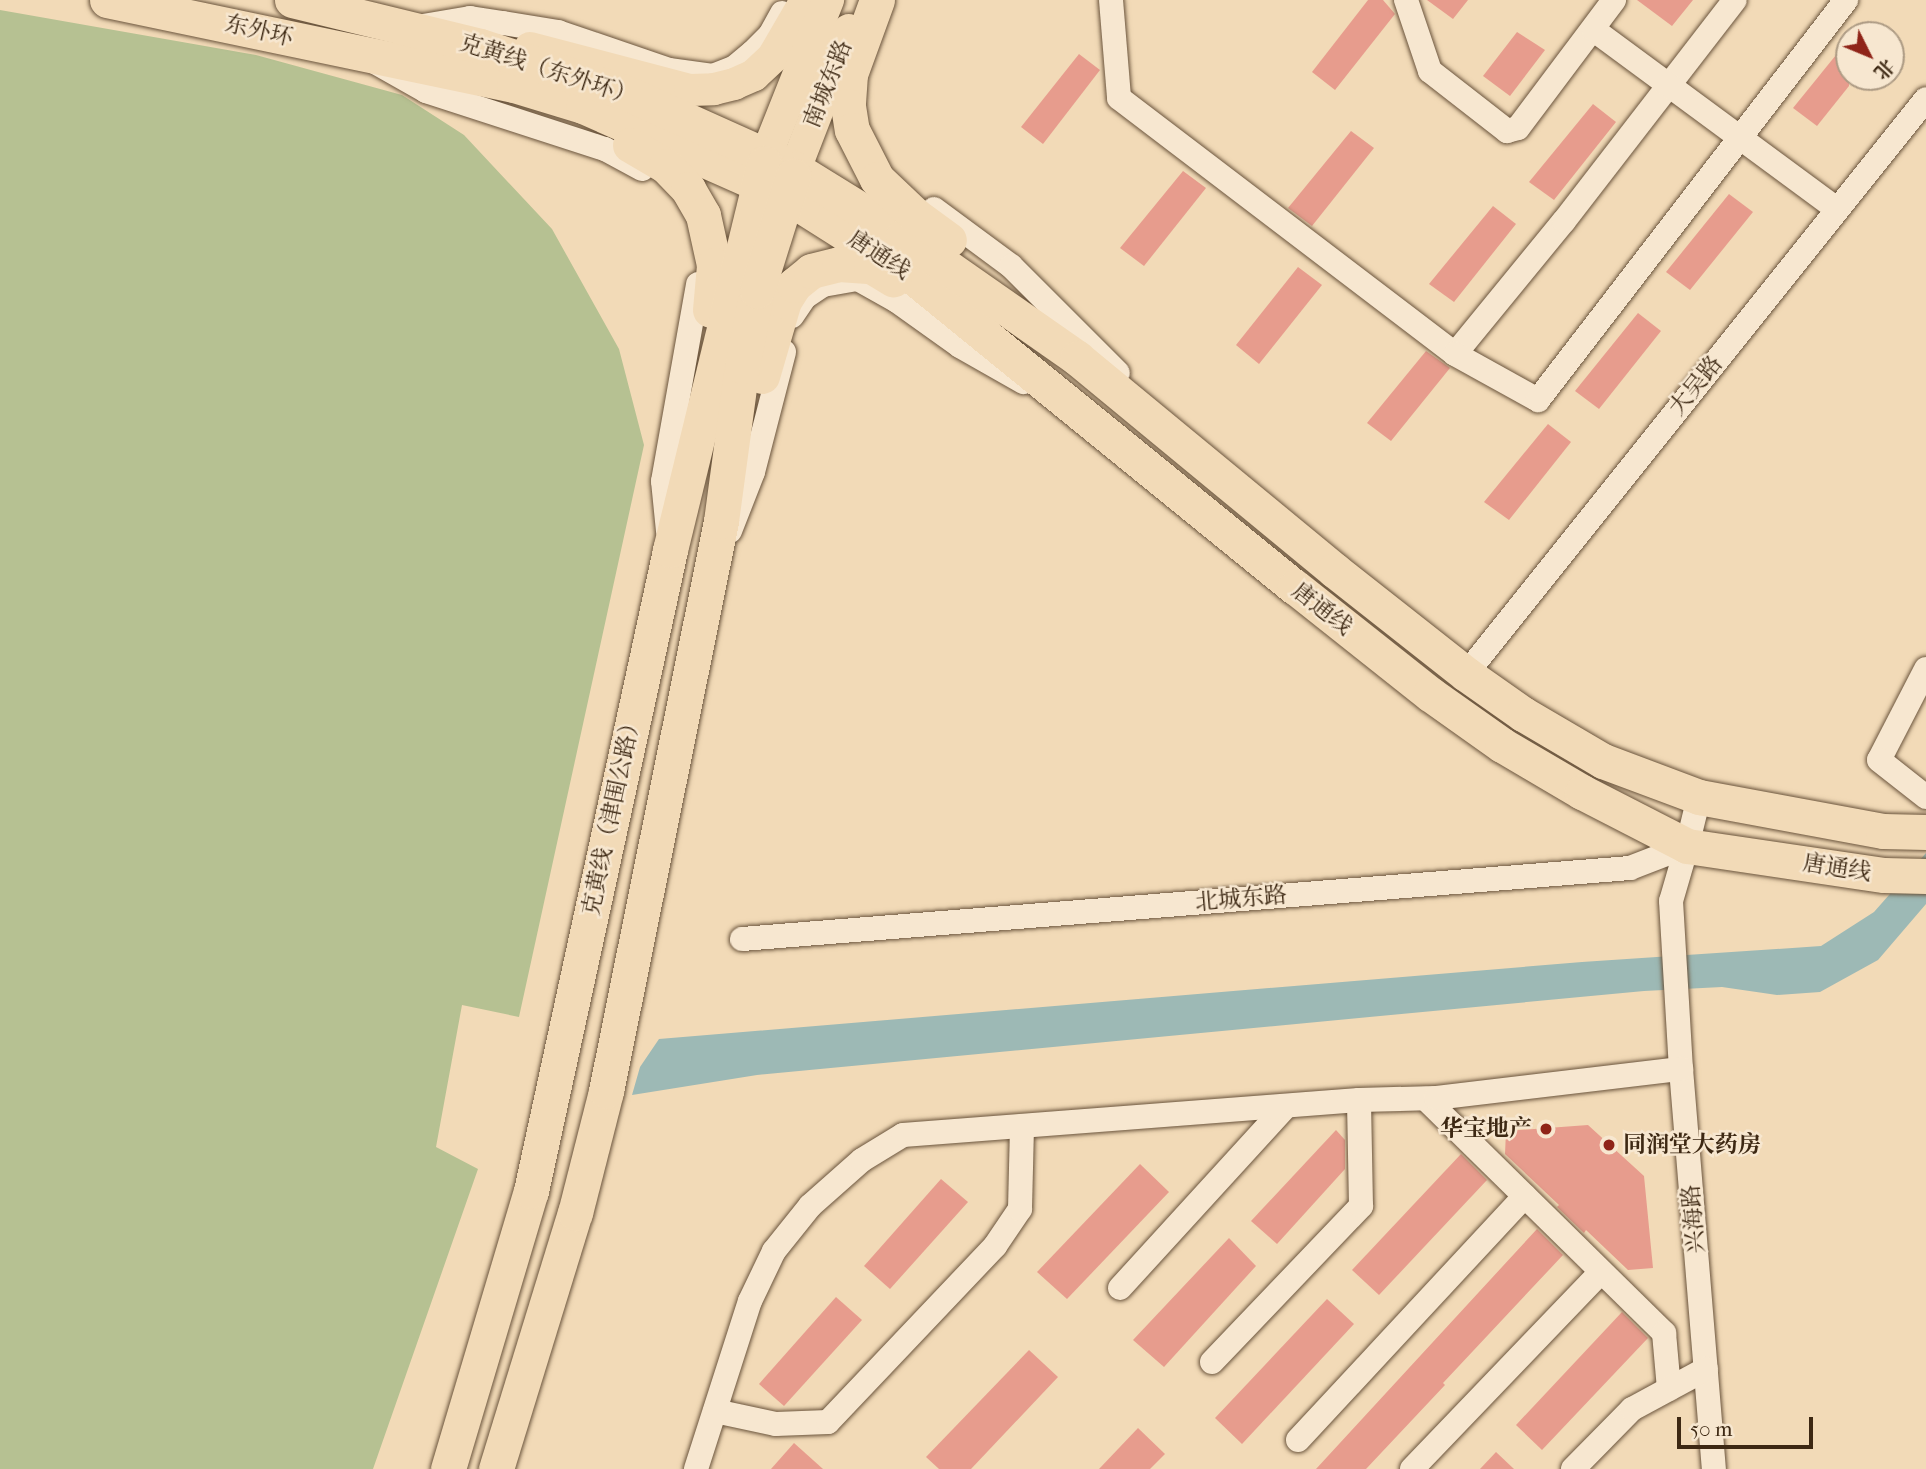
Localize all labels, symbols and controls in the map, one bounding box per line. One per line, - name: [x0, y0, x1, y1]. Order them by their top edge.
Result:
- street label: 东外环: [222, 10, 296, 52]
- north arrow: [1835, 21, 1905, 91]
- street label: 克黄线（东外环）: [456, 28, 640, 112]
- street label: 南城东路: [798, 36, 858, 132]
- text: 北: [1869, 54, 1898, 83]
- street label: 唐通线: [843, 225, 915, 285]
- street label: 大吴路: [1664, 351, 1728, 421]
- street label: 唐通线: [1286, 577, 1358, 641]
- street label: 克黄线（津围公路）: [577, 710, 647, 918]
- street label: 唐通线: [1801, 849, 1873, 887]
- street label: 北城东路: [1194, 881, 1288, 917]
- place label: 华宝地产: [1440, 1115, 1532, 1143]
- marker: 华宝地产: [1538, 1121, 1554, 1137]
- place label: 同润堂大药房: [1623, 1131, 1761, 1159]
- marker: 同润堂大药房: [1601, 1137, 1617, 1153]
- street label: 兴海路: [1677, 1183, 1711, 1255]
- scale bar: [1681, 1402, 1818, 1446]
- text: 50 m: [1690, 1417, 1733, 1441]

